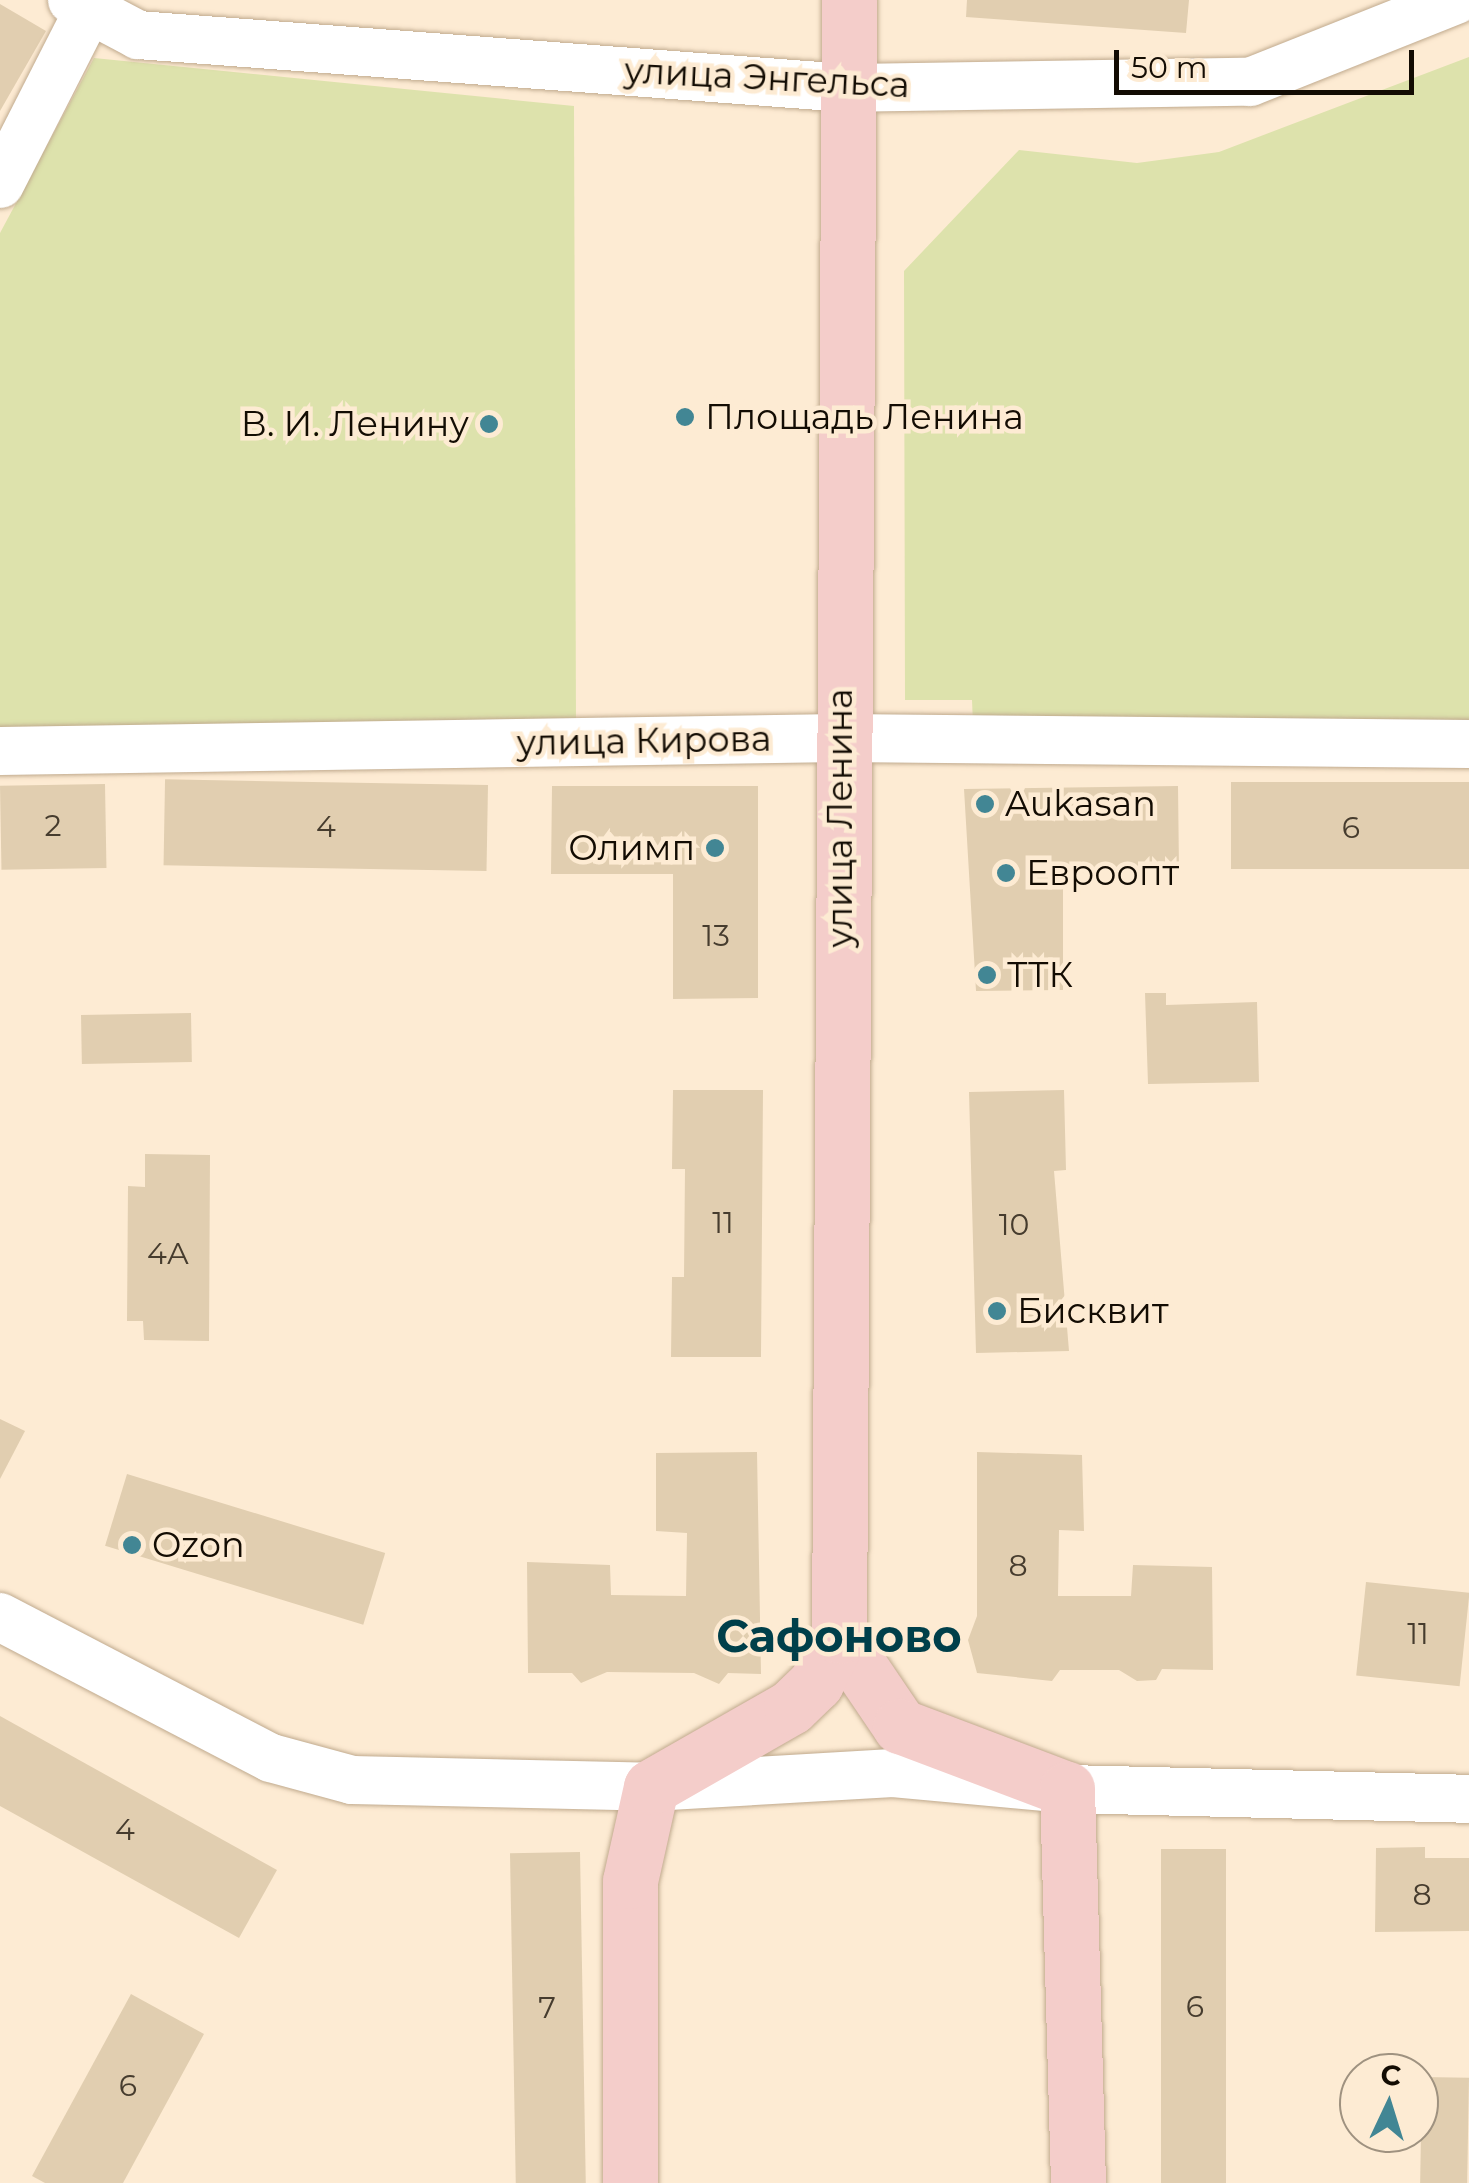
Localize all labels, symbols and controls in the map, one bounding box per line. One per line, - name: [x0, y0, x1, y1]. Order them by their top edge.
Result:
- scale bar: [1119, 30, 1419, 92]
- text: 50 m: [1131, 49, 1208, 86]
- street label: улица Энгельса: [623, 50, 911, 106]
- place label: Площадь Ленина: [705, 396, 1024, 438]
- place label: В. И. Ленину: [241, 403, 469, 445]
- marker: Площадь Ленина: [674, 406, 696, 428]
- marker: В. И. Ленину: [478, 413, 500, 435]
- street label: улица Ленина: [819, 688, 861, 948]
- street label: улица Кирова: [516, 718, 772, 764]
- place label: Aukasan: [1005, 783, 1156, 825]
- marker: Aukasan: [974, 793, 996, 815]
- house number: 2: [44, 808, 62, 844]
- house number: 4: [316, 809, 336, 845]
- house number: 6: [1342, 810, 1360, 846]
- place label: Олимп: [568, 827, 695, 869]
- marker: Олимп: [704, 837, 726, 859]
- place label: Евроопт: [1026, 852, 1179, 894]
- marker: Евроопт: [995, 862, 1017, 884]
- house number: 13: [702, 918, 730, 954]
- place label: ТТК: [1007, 954, 1073, 996]
- marker: ТТК: [976, 964, 998, 986]
- house number: 11: [712, 1205, 734, 1241]
- house number: 10: [999, 1207, 1029, 1243]
- house number: 4А: [147, 1236, 189, 1272]
- place label: Бисквит: [1017, 1290, 1168, 1332]
- marker: Бисквит: [986, 1300, 1008, 1322]
- place label: Ozon: [152, 1524, 245, 1566]
- marker: Ozon: [121, 1534, 143, 1556]
- house number: 8: [1008, 1548, 1028, 1584]
- district label: Сафоново: [716, 1609, 962, 1663]
- house number: 11: [1407, 1616, 1429, 1652]
- house number: 4: [115, 1812, 135, 1848]
- house number: 8: [1412, 1877, 1432, 1913]
- house number: 6: [1186, 1989, 1204, 2025]
- house number: 7: [538, 1990, 556, 2026]
- north arrow: [1339, 2053, 1439, 2153]
- text: С: [1380, 2057, 1402, 2093]
- house number: 6: [119, 2068, 137, 2104]

